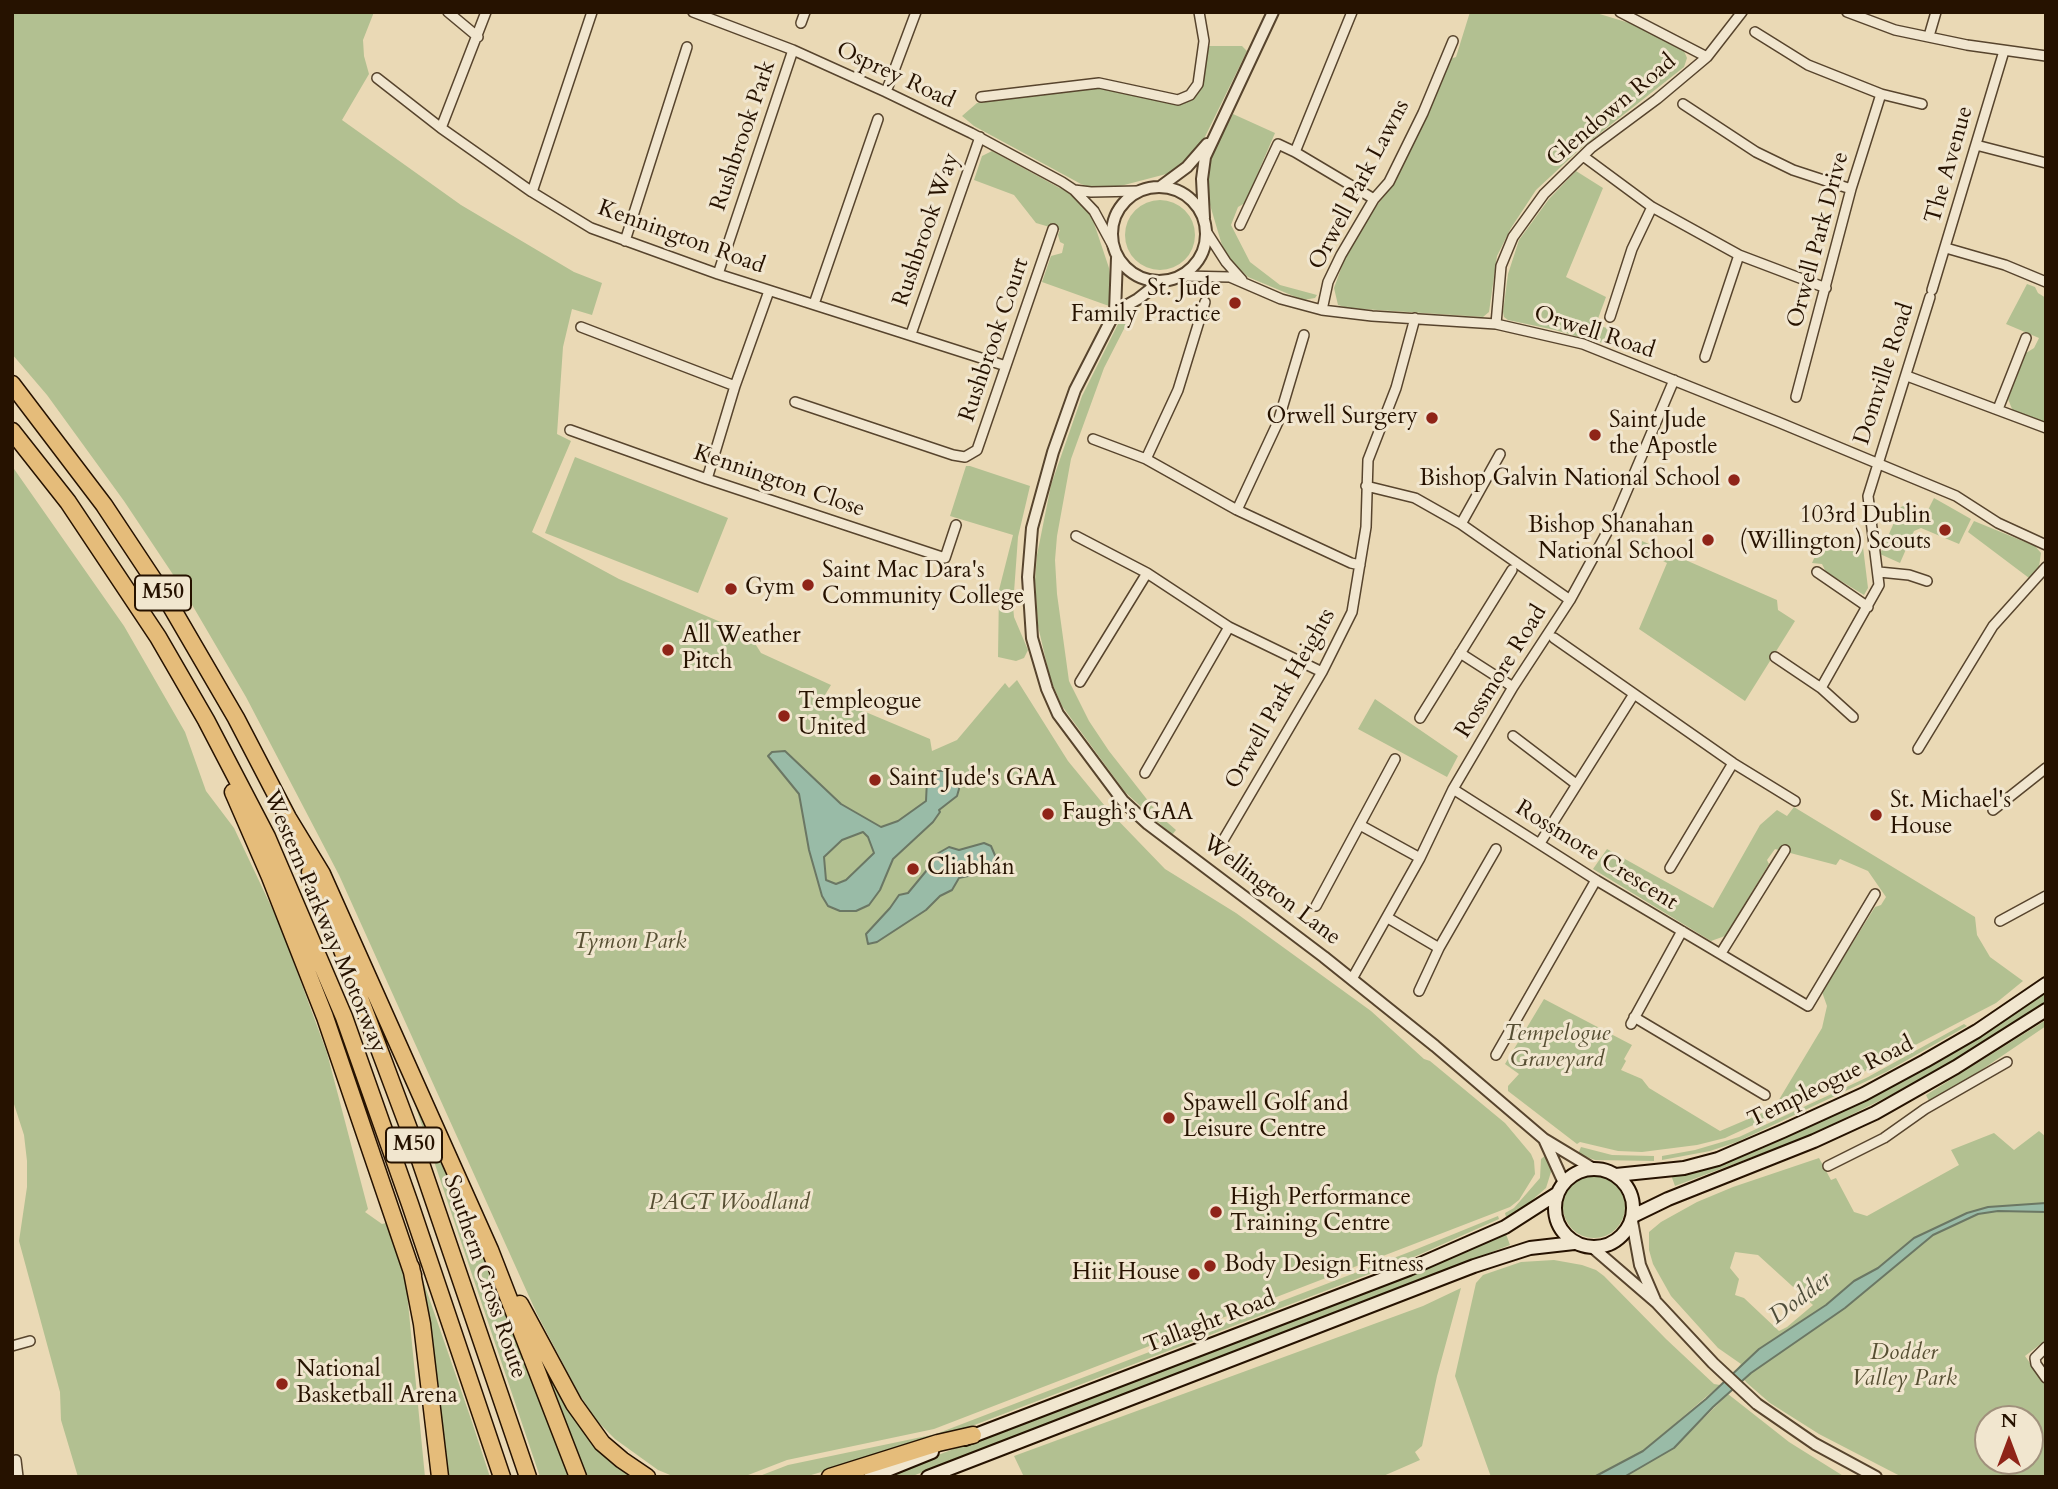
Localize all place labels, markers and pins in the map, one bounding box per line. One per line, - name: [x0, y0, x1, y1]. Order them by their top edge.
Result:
- place label: St. Jude Family Practice: [1071, 276, 1221, 330]
- marker: St. Jude Family Practice: [1227, 295, 1243, 311]
- place label: Orwell Surgery: [1267, 404, 1418, 432]
- place label: Saint Jude the Apostle: [1609, 408, 1718, 462]
- marker: Orwell Surgery: [1424, 410, 1440, 426]
- marker: Saint Jude the Apostle: [1587, 427, 1603, 443]
- place label: Bishop Galvin National School: [1419, 466, 1720, 494]
- marker: Bishop Galvin National School: [1726, 472, 1742, 488]
- place label: 103rd Dublin (Willington) Scouts: [1739, 503, 1931, 557]
- place label: Bishop Shanahan National School: [1528, 513, 1694, 567]
- marker: 103rd Dublin (Willington) Scouts: [1937, 522, 1953, 538]
- marker: Bishop Shanahan National School: [1700, 532, 1716, 548]
- place label: Saint Mac Dara's Community College: [822, 558, 1024, 612]
- place label: Gym: [745, 575, 795, 603]
- marker: Saint Mac Dara's Community College: [800, 577, 816, 593]
- marker: Gym: [723, 581, 739, 597]
- place label: All Weather Pitch: [682, 623, 801, 677]
- marker: All Weather Pitch: [660, 642, 676, 658]
- place label: Templeogue United: [798, 689, 922, 743]
- marker: Templeogue United: [776, 708, 792, 724]
- place label: Saint Jude's GAA: [889, 766, 1057, 794]
- marker: Saint Jude's GAA: [867, 772, 883, 788]
- place label: St. Michael's House: [1890, 788, 2011, 842]
- place label: Faugh's GAA: [1062, 800, 1193, 828]
- marker: Faugh's GAA: [1040, 806, 1056, 822]
- marker: St. Michael's House: [1868, 807, 1884, 823]
- place label: Cliabhán: [927, 855, 1015, 883]
- marker: Cliabhán: [905, 861, 921, 877]
- place label: Spawell Golf and Leisure Centre: [1183, 1091, 1348, 1145]
- marker: Spawell Golf and Leisure Centre: [1161, 1110, 1177, 1126]
- place label: High Performance Training Centre: [1230, 1185, 1411, 1239]
- marker: High Performance Training Centre: [1208, 1204, 1224, 1220]
- place label: Body Design Fitness: [1224, 1252, 1424, 1280]
- marker: Body Design Fitness: [1202, 1258, 1218, 1274]
- place label: Hiit House: [1072, 1260, 1180, 1288]
- marker: Hiit House: [1186, 1266, 1202, 1282]
- place label: National Basketball Arena: [296, 1357, 458, 1411]
- marker: National Basketball Arena: [274, 1376, 290, 1392]

